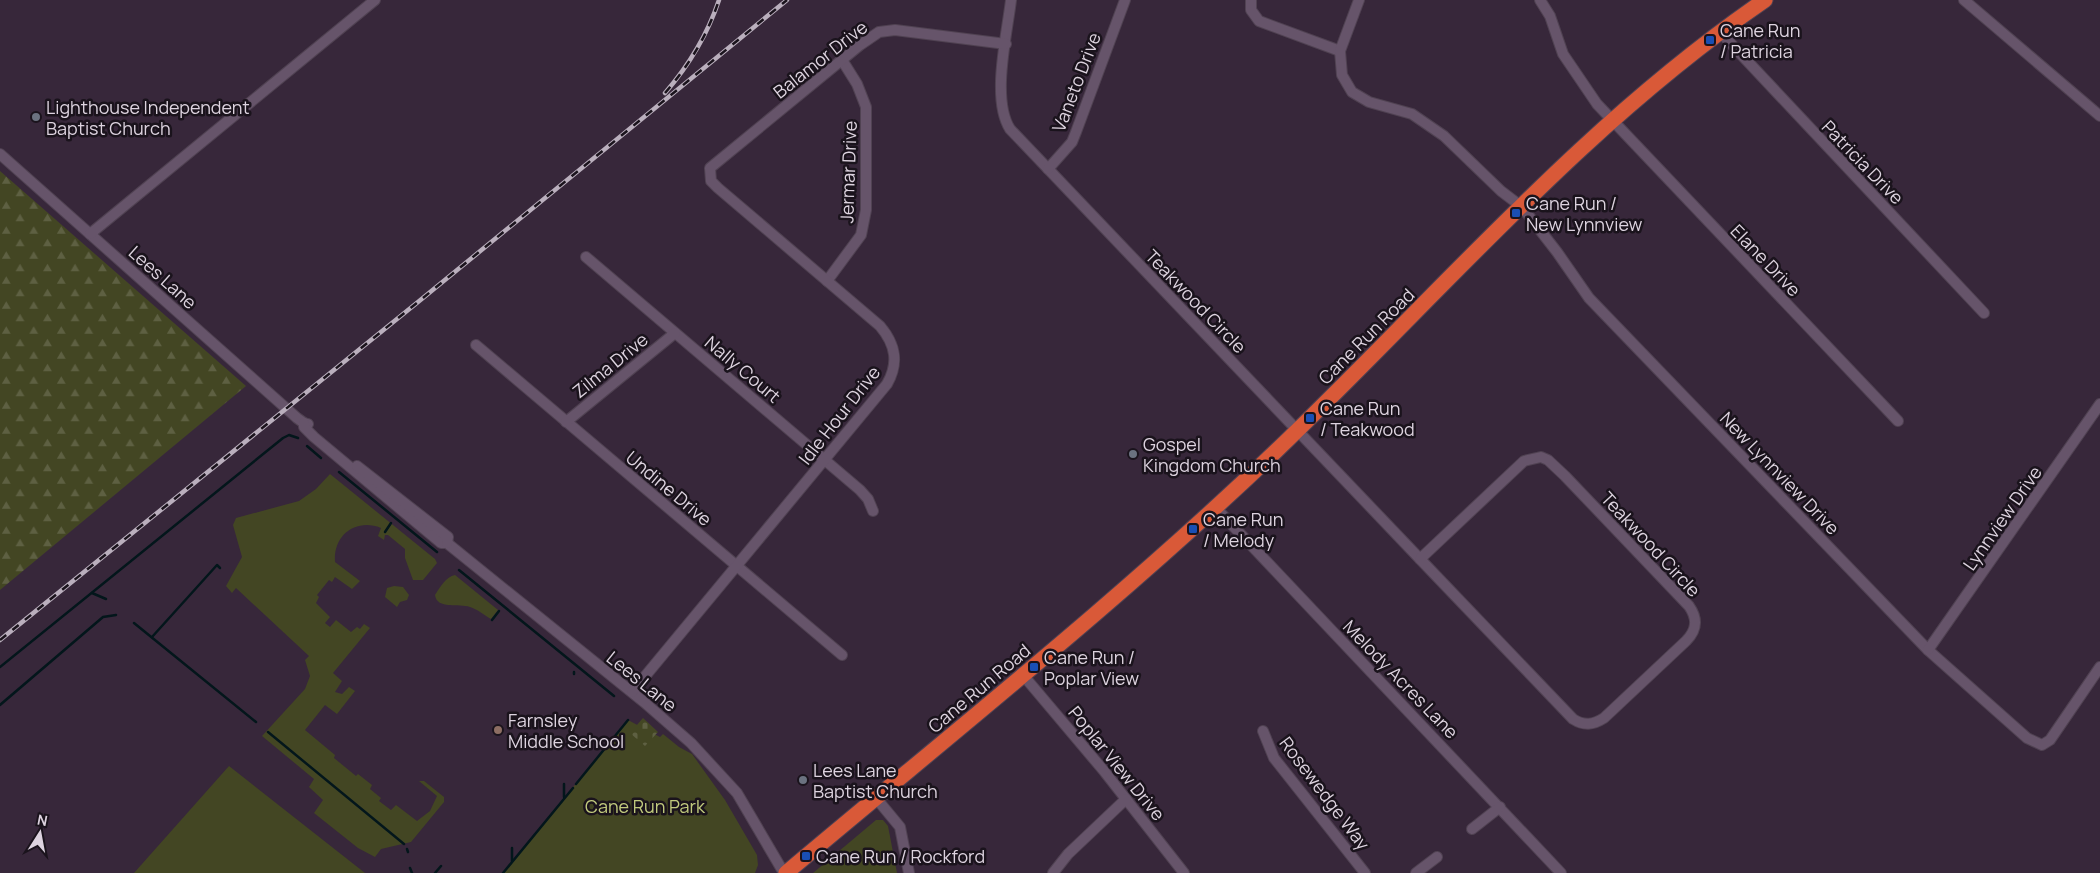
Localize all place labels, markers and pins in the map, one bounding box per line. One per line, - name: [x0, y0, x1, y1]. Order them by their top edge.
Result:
- place label: Cane Run / Patricia: [1720, 18, 1800, 63]
- marker: Cane Run / Patricia: [1704, 34, 1716, 46]
- place label: Lighthouse Independent Baptist Church: [46, 95, 250, 140]
- marker: Lighthouse Independent Baptist Church: [30, 111, 42, 123]
- place label: Cane Run / New Lynnview: [1526, 191, 1643, 236]
- marker: Cane Run / New Lynnview: [1510, 207, 1522, 219]
- place label: Cane Run / Teakwood: [1320, 396, 1415, 441]
- marker: Cane Run / Teakwood: [1304, 412, 1316, 424]
- place label: Gospel Kingdom Church: [1143, 432, 1281, 477]
- marker: Gospel Kingdom Church: [1127, 448, 1139, 460]
- place label: Cane Run / Melody: [1203, 507, 1283, 552]
- marker: Cane Run / Melody: [1187, 523, 1199, 535]
- place label: Cane Run / Poplar View: [1044, 645, 1139, 690]
- marker: Cane Run / Poplar View: [1028, 661, 1040, 673]
- place label: Farnsley Middle School: [508, 708, 624, 753]
- marker: Farnsley Middle School: [492, 724, 504, 736]
- place label: Lees Lane Baptist Church: [813, 758, 938, 803]
- marker: Lees Lane Baptist Church: [797, 774, 809, 786]
- place label: Cane Run / Rockford: [816, 844, 985, 868]
- marker: Cane Run / Rockford: [800, 850, 812, 862]

